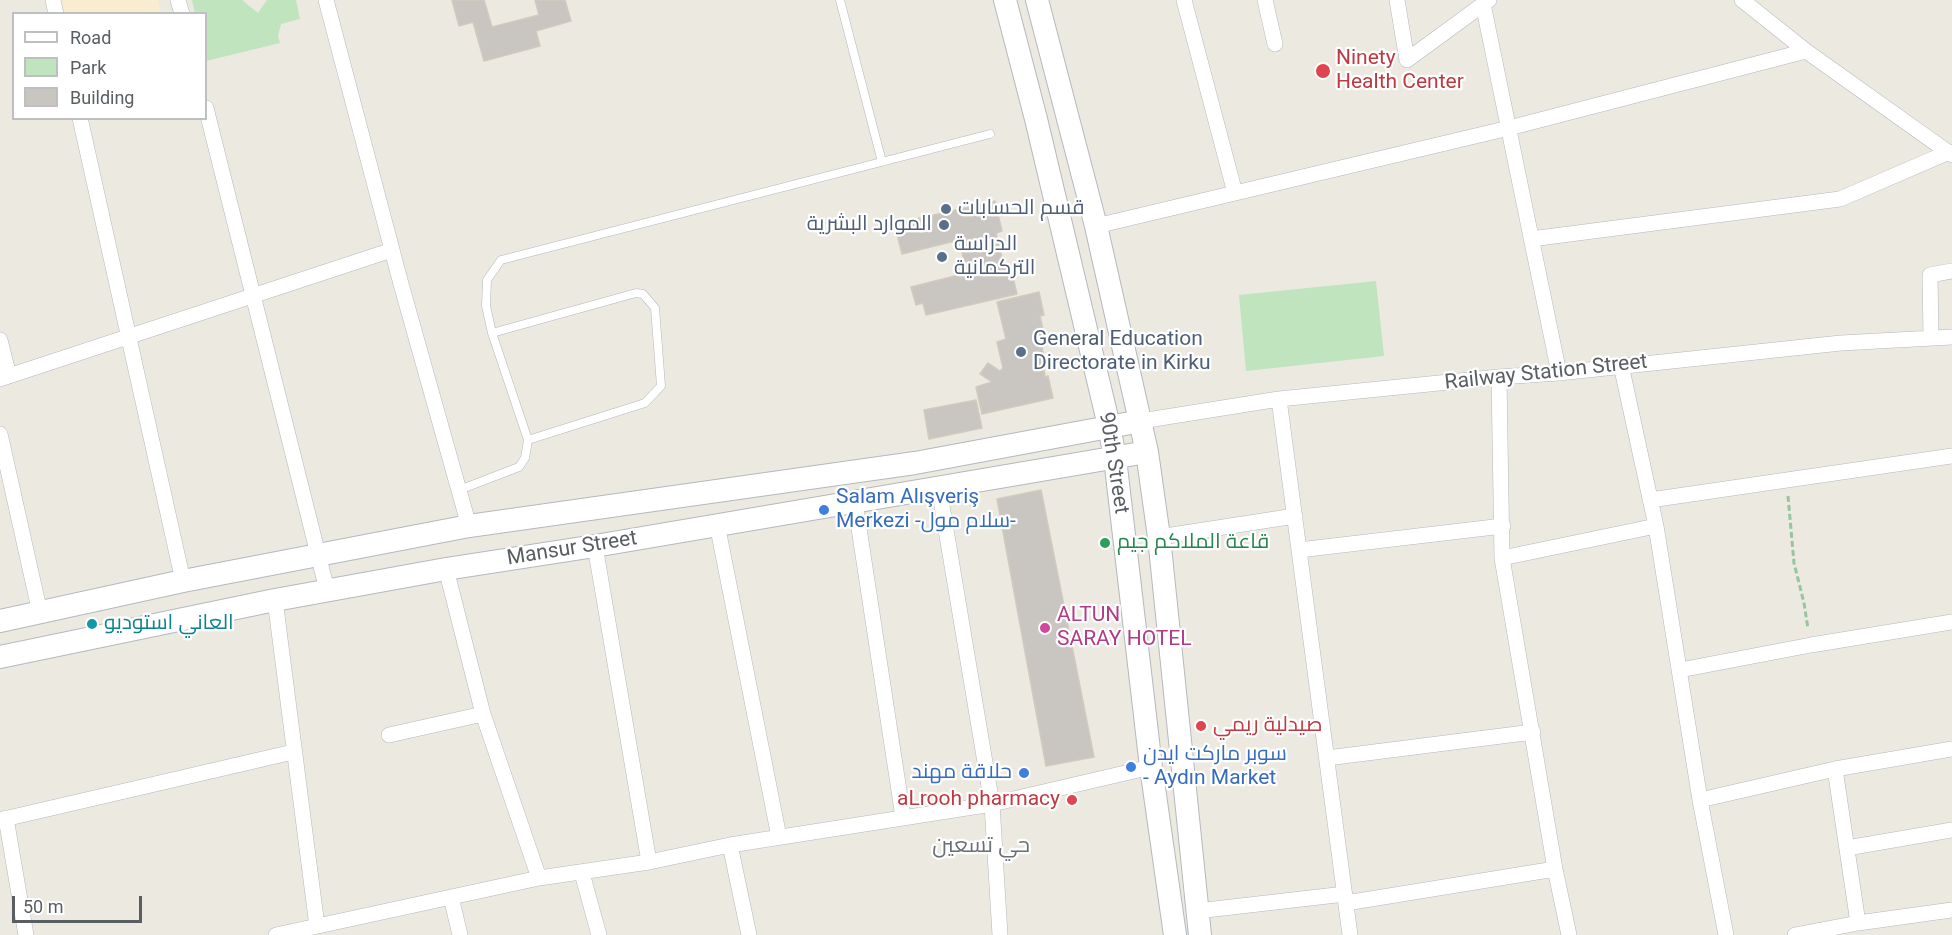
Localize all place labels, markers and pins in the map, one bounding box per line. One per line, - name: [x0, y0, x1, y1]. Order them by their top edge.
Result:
- place label: Ninety Health Center: [1336, 46, 1464, 96]
- marker: Ninety Health Center: [1314, 62, 1332, 80]
- place label: قسم الحسابات: [958, 196, 1085, 222]
- marker: قسم الحسابات: [939, 202, 953, 216]
- place label: الموارد البشرية: [807, 212, 932, 238]
- marker: الموارد البشرية: [937, 218, 951, 232]
- place label: الدراسة التركمانية: [954, 232, 1035, 282]
- marker: الدراسة التركمانية: [935, 250, 949, 264]
- place label: General Education Directorate in Kirku: [1033, 327, 1210, 377]
- marker: General Education Directorate in Kirku: [1014, 345, 1028, 359]
- place label: Salam Alışveriş Merkezi -سلام مول-: [836, 485, 1016, 535]
- marker: Salam Alışveriş Merkezi -سلام مول-: [817, 503, 831, 517]
- place label: قاعة الملاكم جيم: [1117, 530, 1269, 556]
- marker: قاعة الملاكم جيم: [1098, 536, 1112, 550]
- place label: ALTUN SARAY HOTEL: [1057, 603, 1192, 653]
- place label: العاني استوديو: [104, 611, 234, 637]
- marker: العاني استوديو: [85, 617, 99, 631]
- marker: ALTUN SARAY HOTEL: [1038, 621, 1052, 635]
- place label: صيدلية ريمي: [1213, 713, 1322, 739]
- marker: صيدلية ريمي: [1194, 719, 1208, 733]
- place label: سوبر ماركت ايدن - Aydın Market: [1143, 742, 1287, 792]
- place label: حلاقة مهند: [911, 760, 1012, 786]
- marker: سوبر ماركت ايدن - Aydın Market: [1124, 760, 1138, 774]
- marker: حلاقة مهند: [1017, 766, 1031, 780]
- place label: aLrooh pharmacy: [897, 787, 1060, 813]
- marker: aLrooh pharmacy: [1065, 793, 1079, 807]

